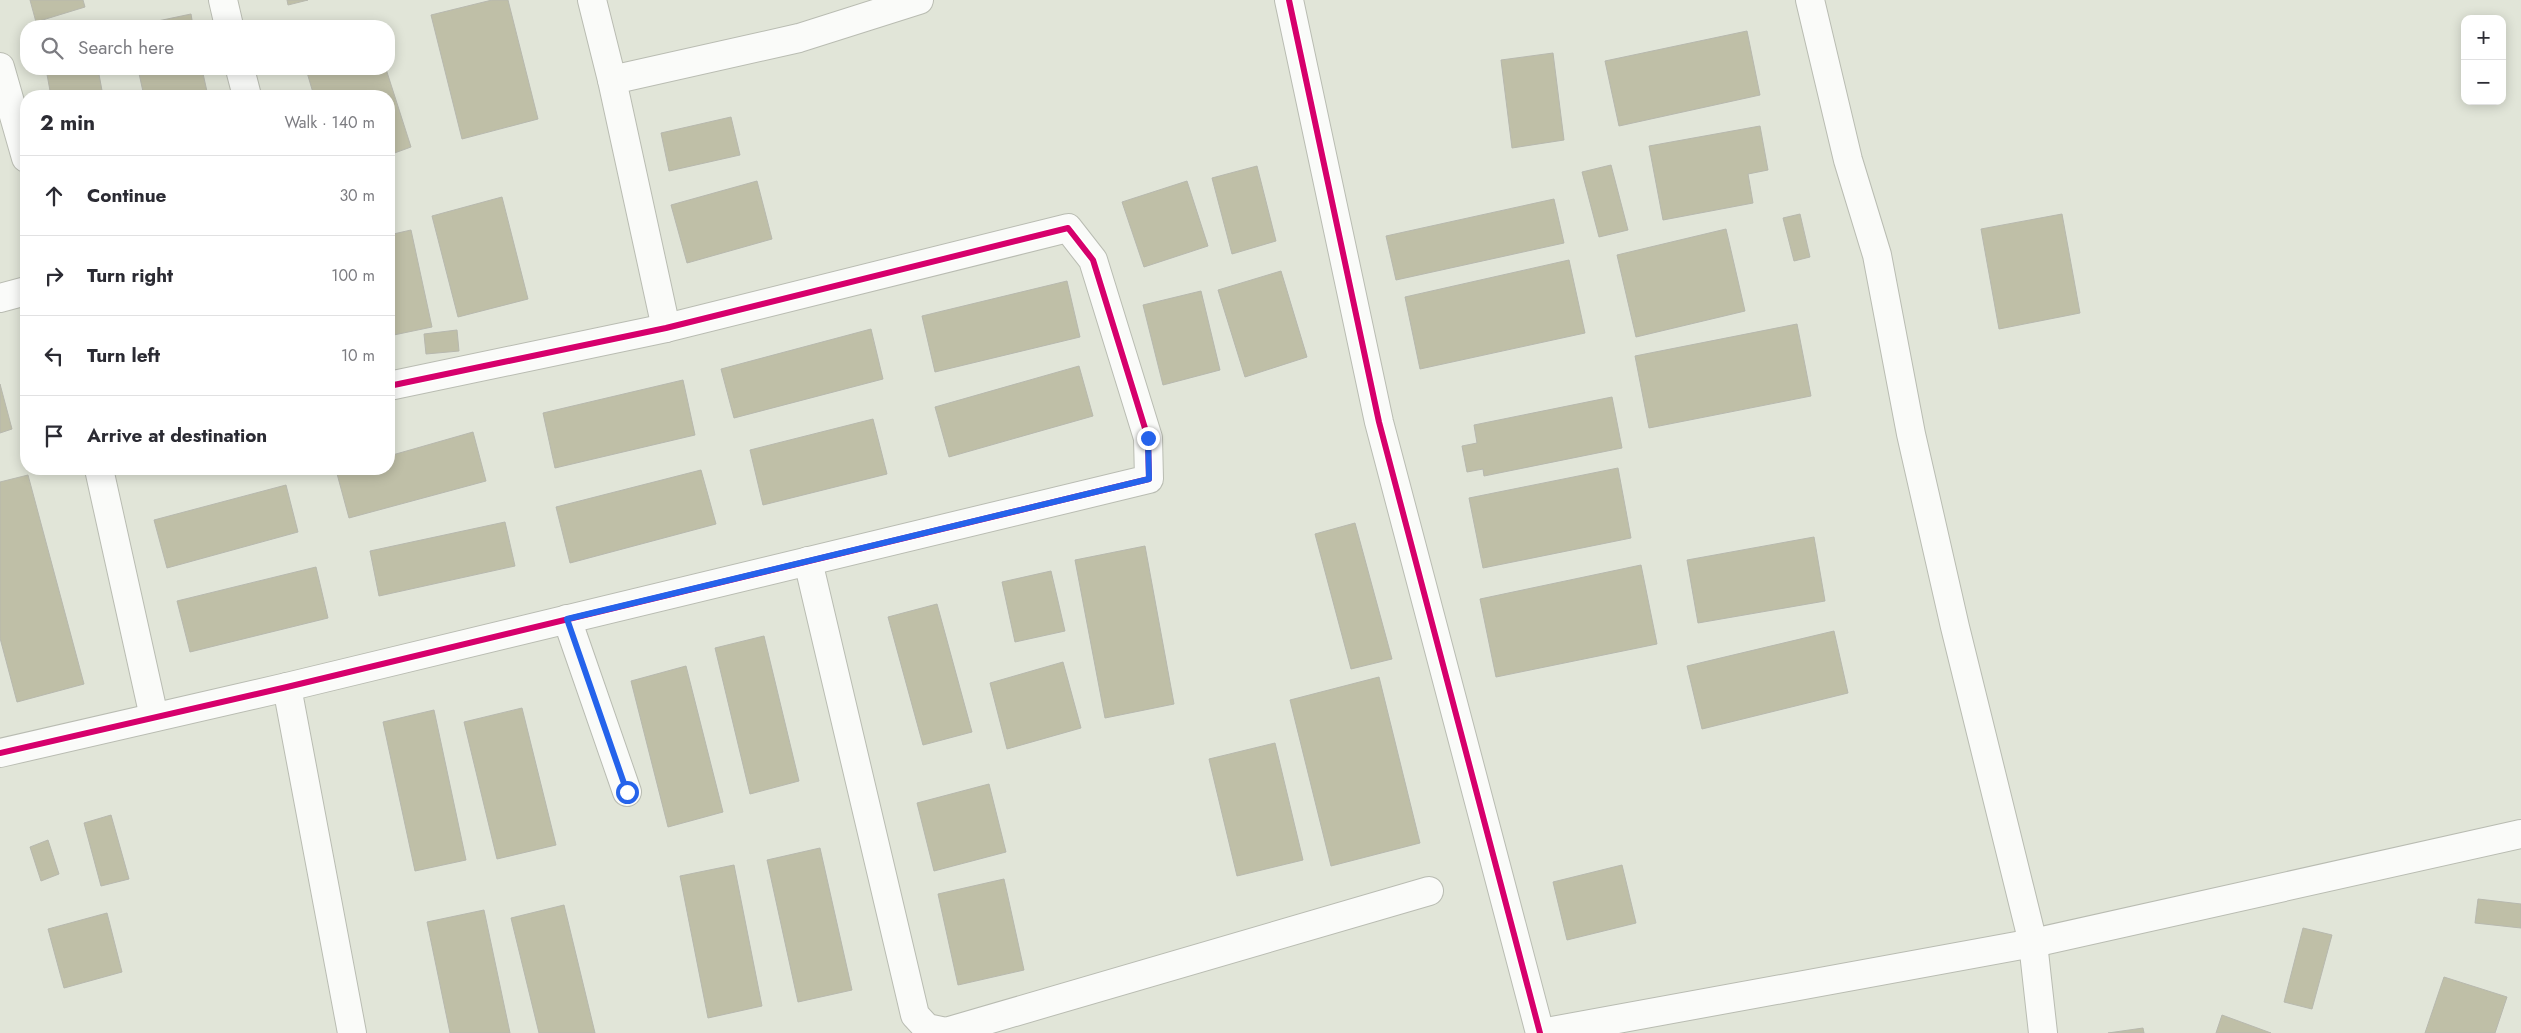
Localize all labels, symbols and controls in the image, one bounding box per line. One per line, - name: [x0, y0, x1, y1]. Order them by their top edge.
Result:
- map controls: [2461, 15, 2506, 105]
- button: +: [2461, 15, 2506, 60]
- search box: [20, 20, 395, 75]
- icon: search: [38, 34, 66, 62]
- text: Search here: [78, 34, 174, 61]
- button: −: [2461, 60, 2506, 105]
- text: 2 min: [40, 108, 95, 138]
- text: Walk · 140 m: [285, 111, 375, 134]
- icon: ahead: [40, 182, 68, 210]
- text: Continue: [87, 182, 166, 209]
- text: 30 m: [339, 184, 375, 207]
- icon: right: [40, 262, 68, 290]
- text: Turn right: [87, 262, 173, 289]
- text: 100 m: [331, 264, 375, 287]
- icon: left: [40, 342, 68, 370]
- text: Turn left: [87, 342, 160, 369]
- text: 10 m: [341, 344, 375, 367]
- icon: arrive: [40, 422, 68, 450]
- text: Arrive at destination: [87, 422, 267, 449]
- route end: [1137, 427, 1160, 450]
- route start: [616, 781, 639, 804]

